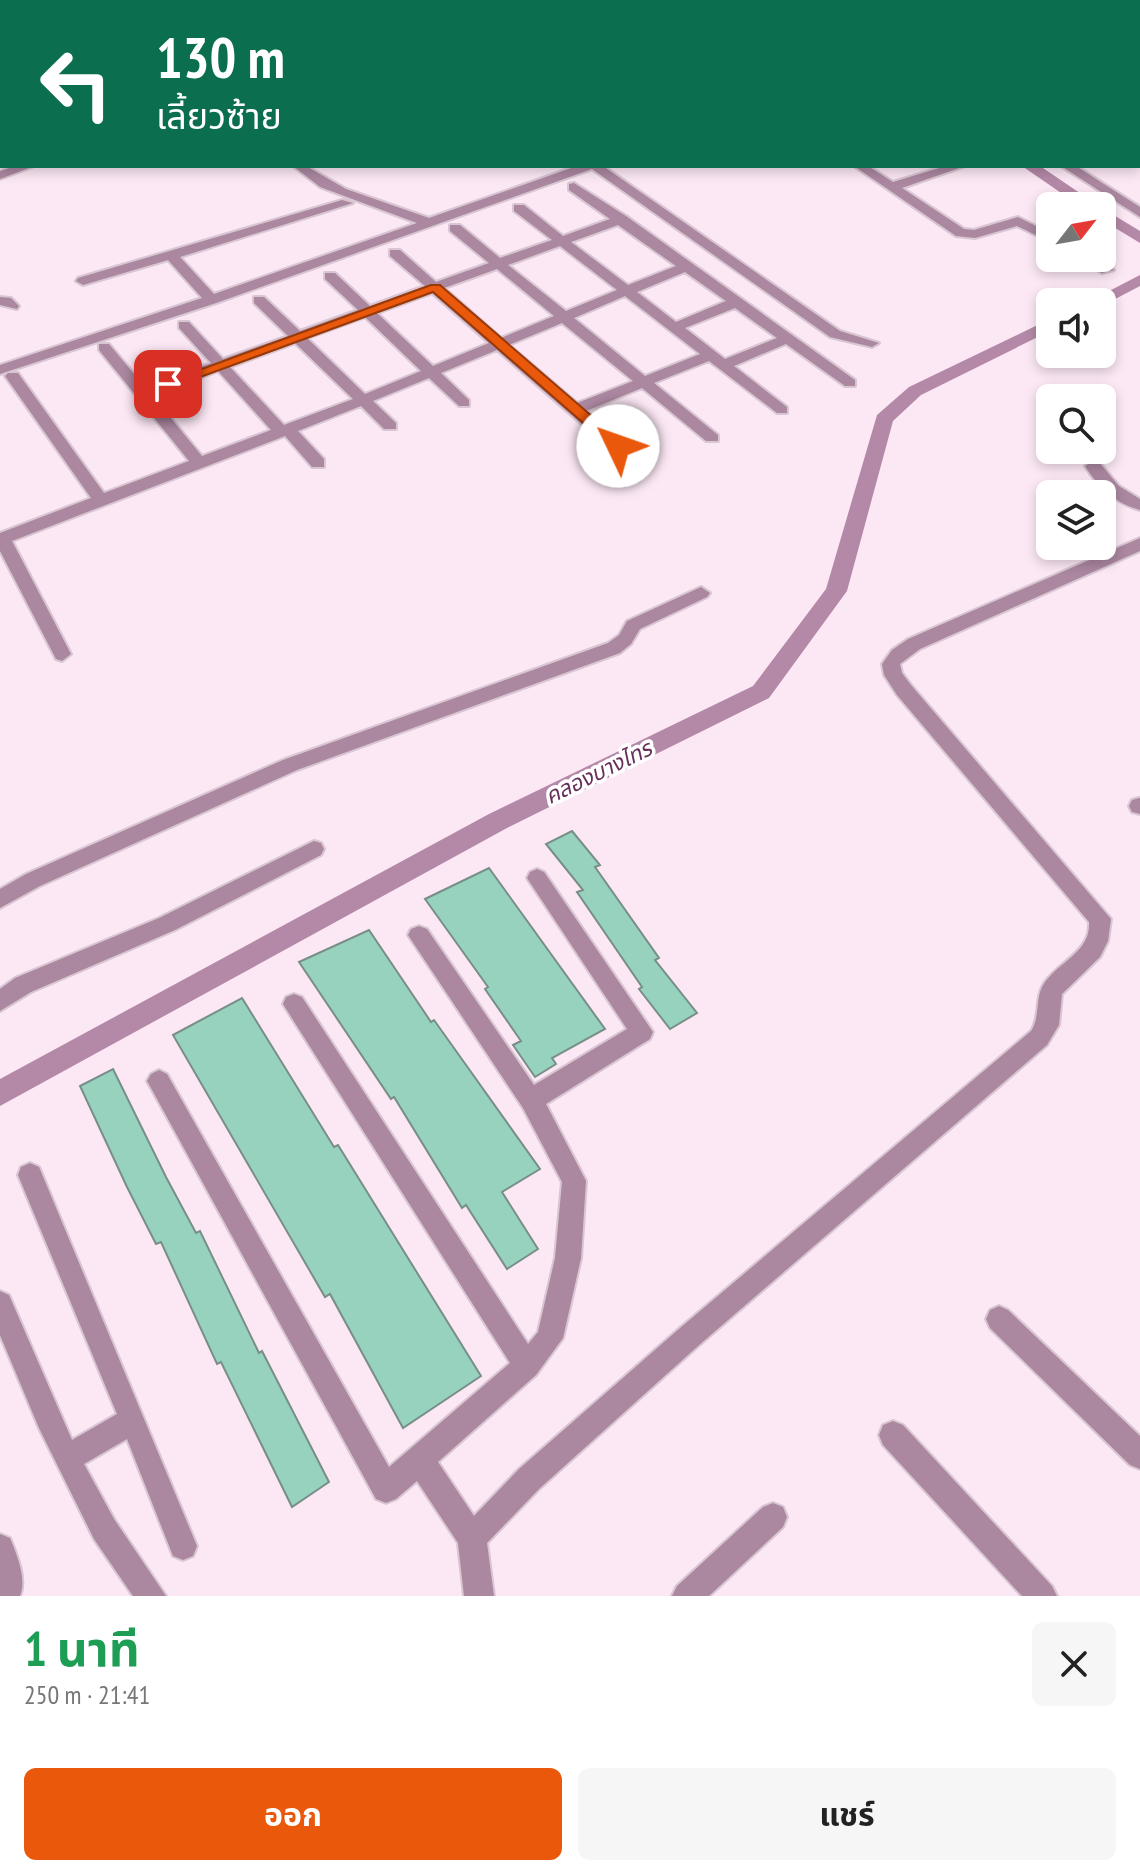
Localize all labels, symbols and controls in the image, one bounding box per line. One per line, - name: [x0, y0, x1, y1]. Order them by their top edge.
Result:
- text: 130 m: [156, 21, 285, 93]
- icon: left: [24, 32, 128, 136]
- text: เลี้ยวซ้าย: [156, 92, 282, 139]
- north arrow: [1036, 192, 1116, 272]
- map controls: [1036, 192, 1116, 560]
- button: sound: [1036, 288, 1116, 368]
- pin: [134, 350, 202, 418]
- icon: arrive: [146, 362, 190, 406]
- button: search: [1036, 384, 1116, 464]
- position arrow: [576, 404, 660, 488]
- button: layers: [1036, 480, 1116, 560]
- water label: คลองบางไทร: [540, 733, 658, 810]
- text: 1 นาที: [24, 1617, 140, 1679]
- button: close: [1032, 1622, 1116, 1706]
- text: 250 m · 21:41: [24, 1678, 150, 1711]
- button: ออก: [24, 1768, 562, 1860]
- button: แชร์: [578, 1768, 1116, 1860]

